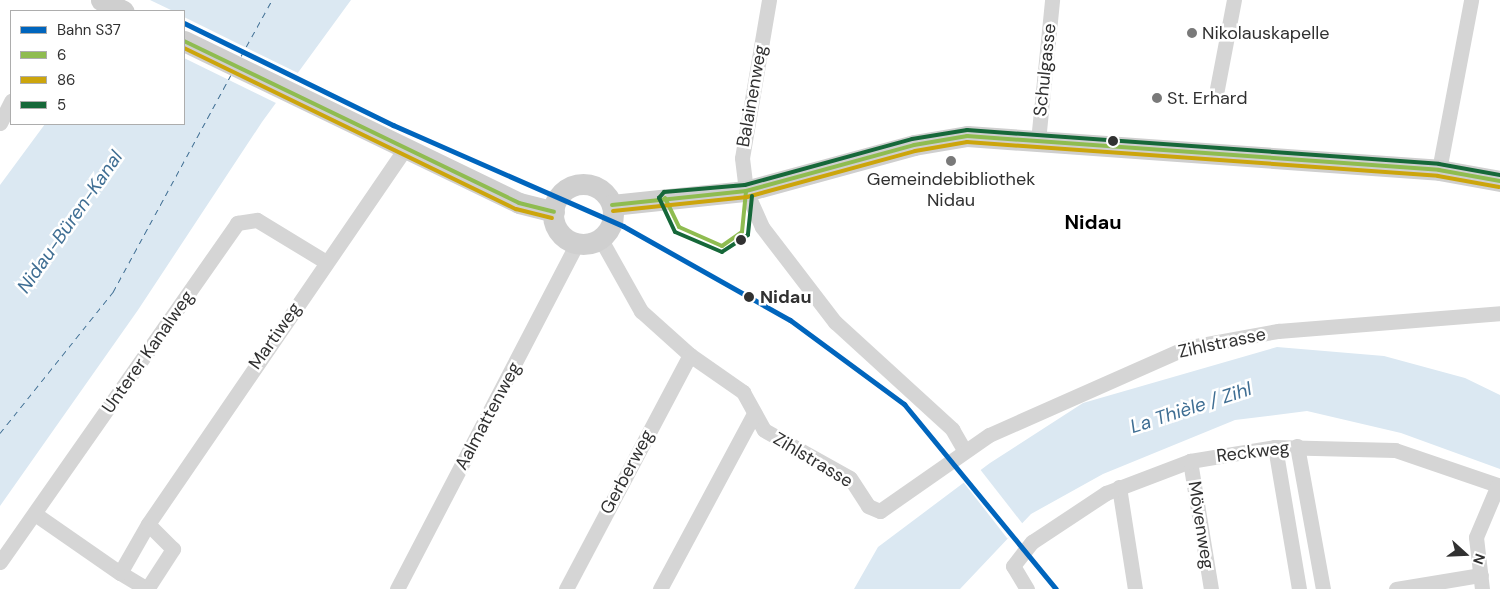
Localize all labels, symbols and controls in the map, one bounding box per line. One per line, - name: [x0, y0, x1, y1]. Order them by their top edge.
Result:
- legend: [10, 10, 185, 125]
- text: Bahn S37: [57, 20, 121, 40]
- street label: Schulgasse: [1029, 22, 1061, 118]
- place label: Nikolauskapelle: [1202, 22, 1330, 44]
- marker: Nikolauskapelle: [1186, 27, 1198, 39]
- street label: Balainenweg: [732, 43, 772, 149]
- text: 6: [57, 45, 66, 65]
- text: 86: [57, 70, 76, 90]
- place label: St. Erhard: [1167, 87, 1247, 109]
- marker: St. Erhard: [1151, 92, 1163, 104]
- text: 5: [57, 95, 66, 115]
- unlabelled marker: [1108, 136, 1118, 146]
- water label: Nidau-Büren-Kanal: [12, 147, 128, 297]
- marker: Gemeindebibliothek Nidau: [945, 155, 957, 167]
- place label: Gemeindebibliothek Nidau: [867, 169, 1035, 212]
- district label: Nidau: [1064, 210, 1122, 234]
- unlabelled marker: [736, 235, 746, 245]
- place label: Nidau: [760, 286, 811, 308]
- street label: Unterer Kanalweg: [98, 287, 198, 417]
- marker: Nidau: [742, 290, 756, 304]
- street label: Martiweg: [244, 298, 306, 374]
- street label: Zihlstrasse: [1176, 323, 1268, 363]
- street label: Aalmattenweg: [451, 358, 525, 474]
- water label: La Thièle / Zihl: [1127, 378, 1255, 438]
- street label: Gerberweg: [596, 426, 658, 518]
- street label: Zihlstrasse: [769, 428, 857, 492]
- street label: Reckweg: [1215, 437, 1291, 467]
- street label: Mövenweg: [1183, 480, 1219, 570]
- north arrow: [1440, 529, 1490, 579]
- text: N: [1469, 551, 1489, 567]

